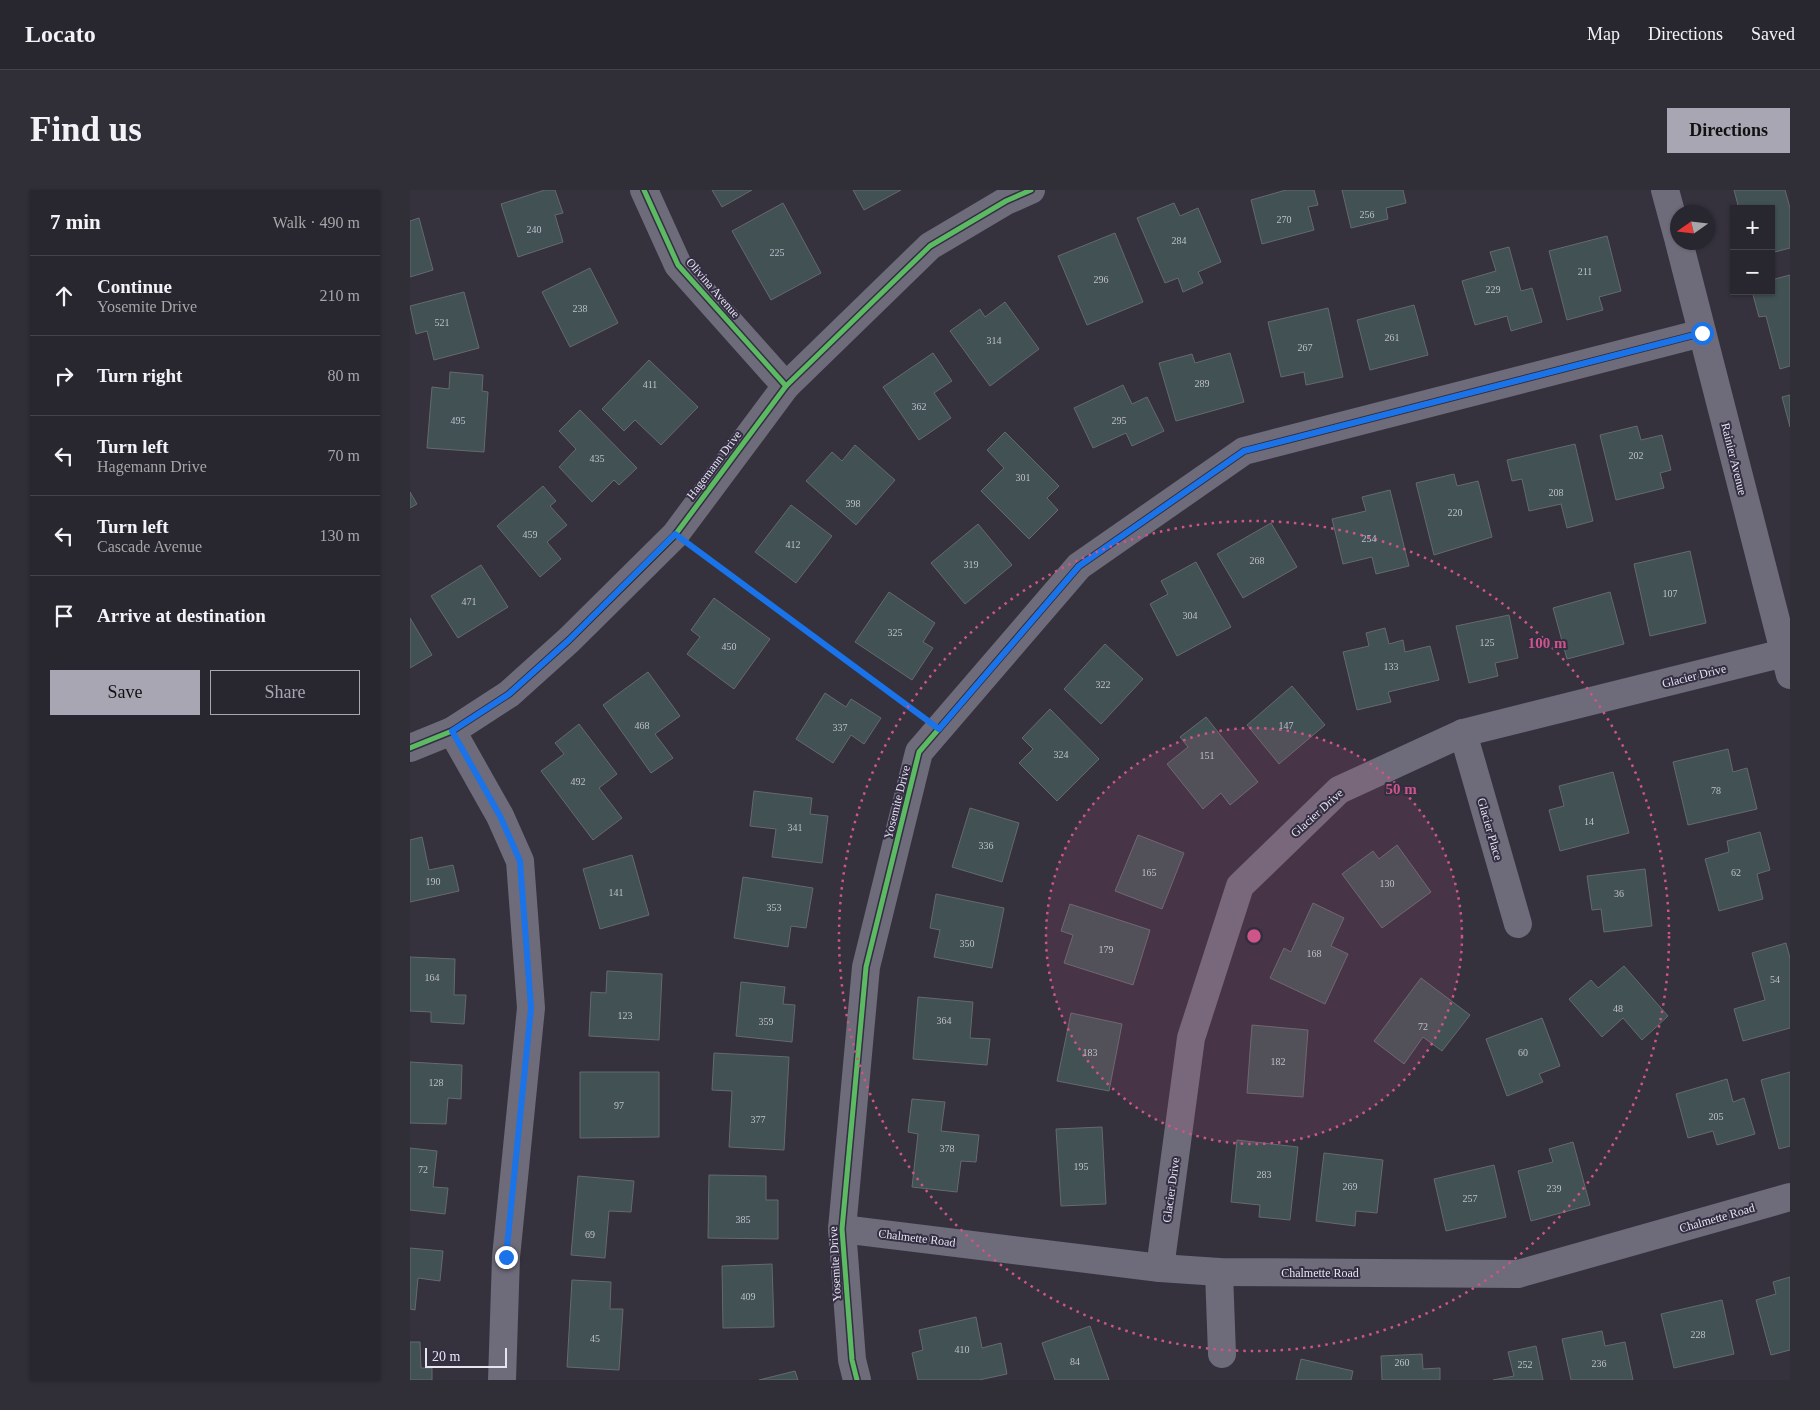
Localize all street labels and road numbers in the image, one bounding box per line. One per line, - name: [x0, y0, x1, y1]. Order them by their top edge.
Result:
- street label: Olivina Avenue: [683, 255, 743, 321]
- street label: Rainier Avenue: [1718, 421, 1750, 497]
- street label: Hagemann Drive: [684, 428, 744, 502]
- street label: Glacier Drive: [1660, 661, 1728, 691]
- street label: Yosemite Drive: [881, 764, 913, 840]
- street label: Glacier Drive: [1288, 786, 1346, 840]
- street label: Glacier Place: [1474, 796, 1506, 862]
- street label: Glacier Drive: [1160, 1157, 1182, 1223]
- street label: Chalmette Road: [1678, 1201, 1756, 1235]
- street label: Yosemite Drive: [826, 1226, 844, 1302]
- street label: Chalmette Road: [878, 1226, 956, 1250]
- street label: Chalmette Road: [1281, 1266, 1359, 1280]

